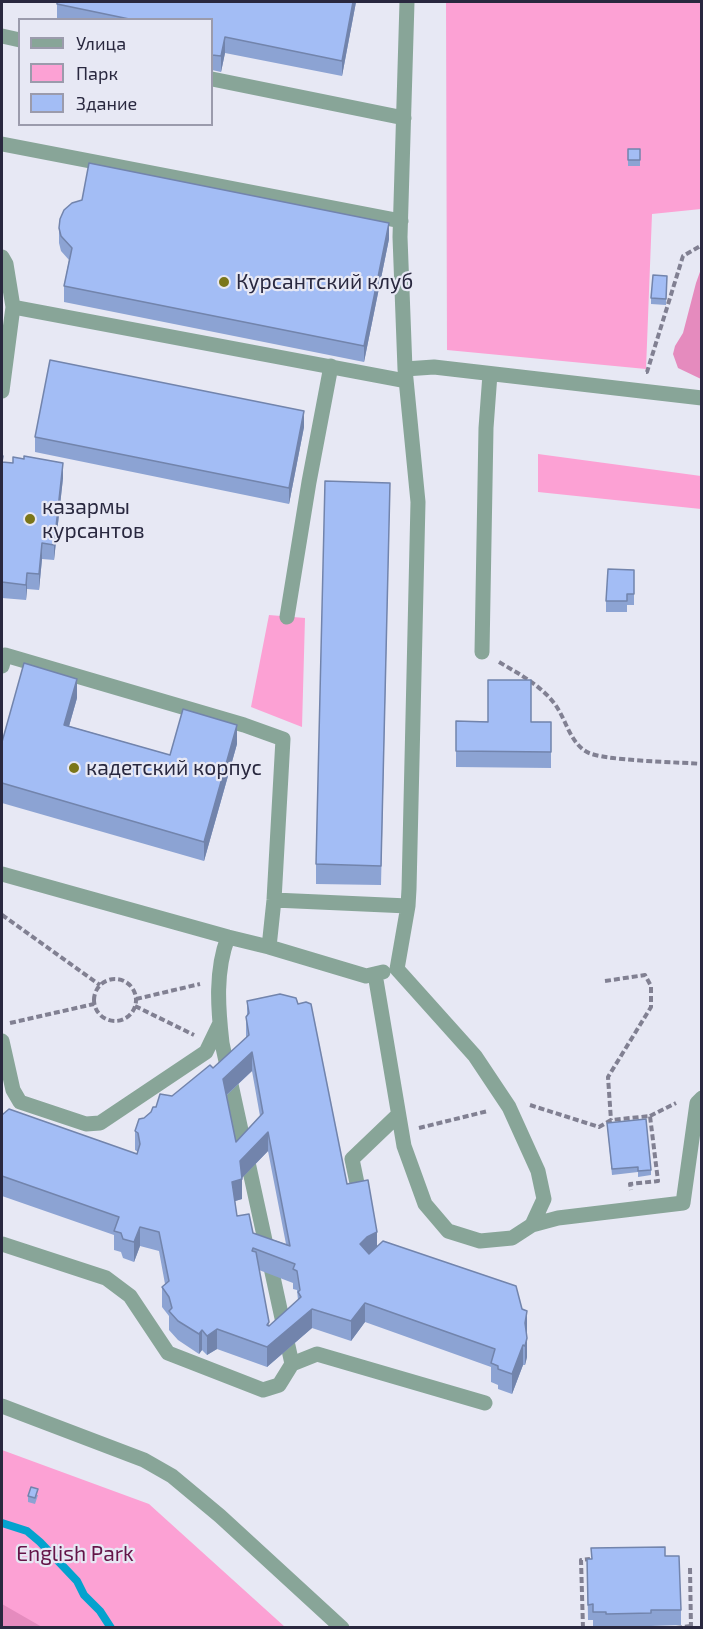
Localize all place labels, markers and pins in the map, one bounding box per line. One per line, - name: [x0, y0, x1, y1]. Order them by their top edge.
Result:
- place label: Курсантский клуб: [236, 269, 413, 295]
- marker: Курсантский клуб: [217, 275, 231, 289]
- place label: казармы курсантов: [42, 494, 145, 544]
- marker: казармы курсантов: [23, 512, 37, 526]
- place label: кадетский корпус: [86, 755, 262, 781]
- marker: кадетский корпус: [67, 761, 81, 775]

